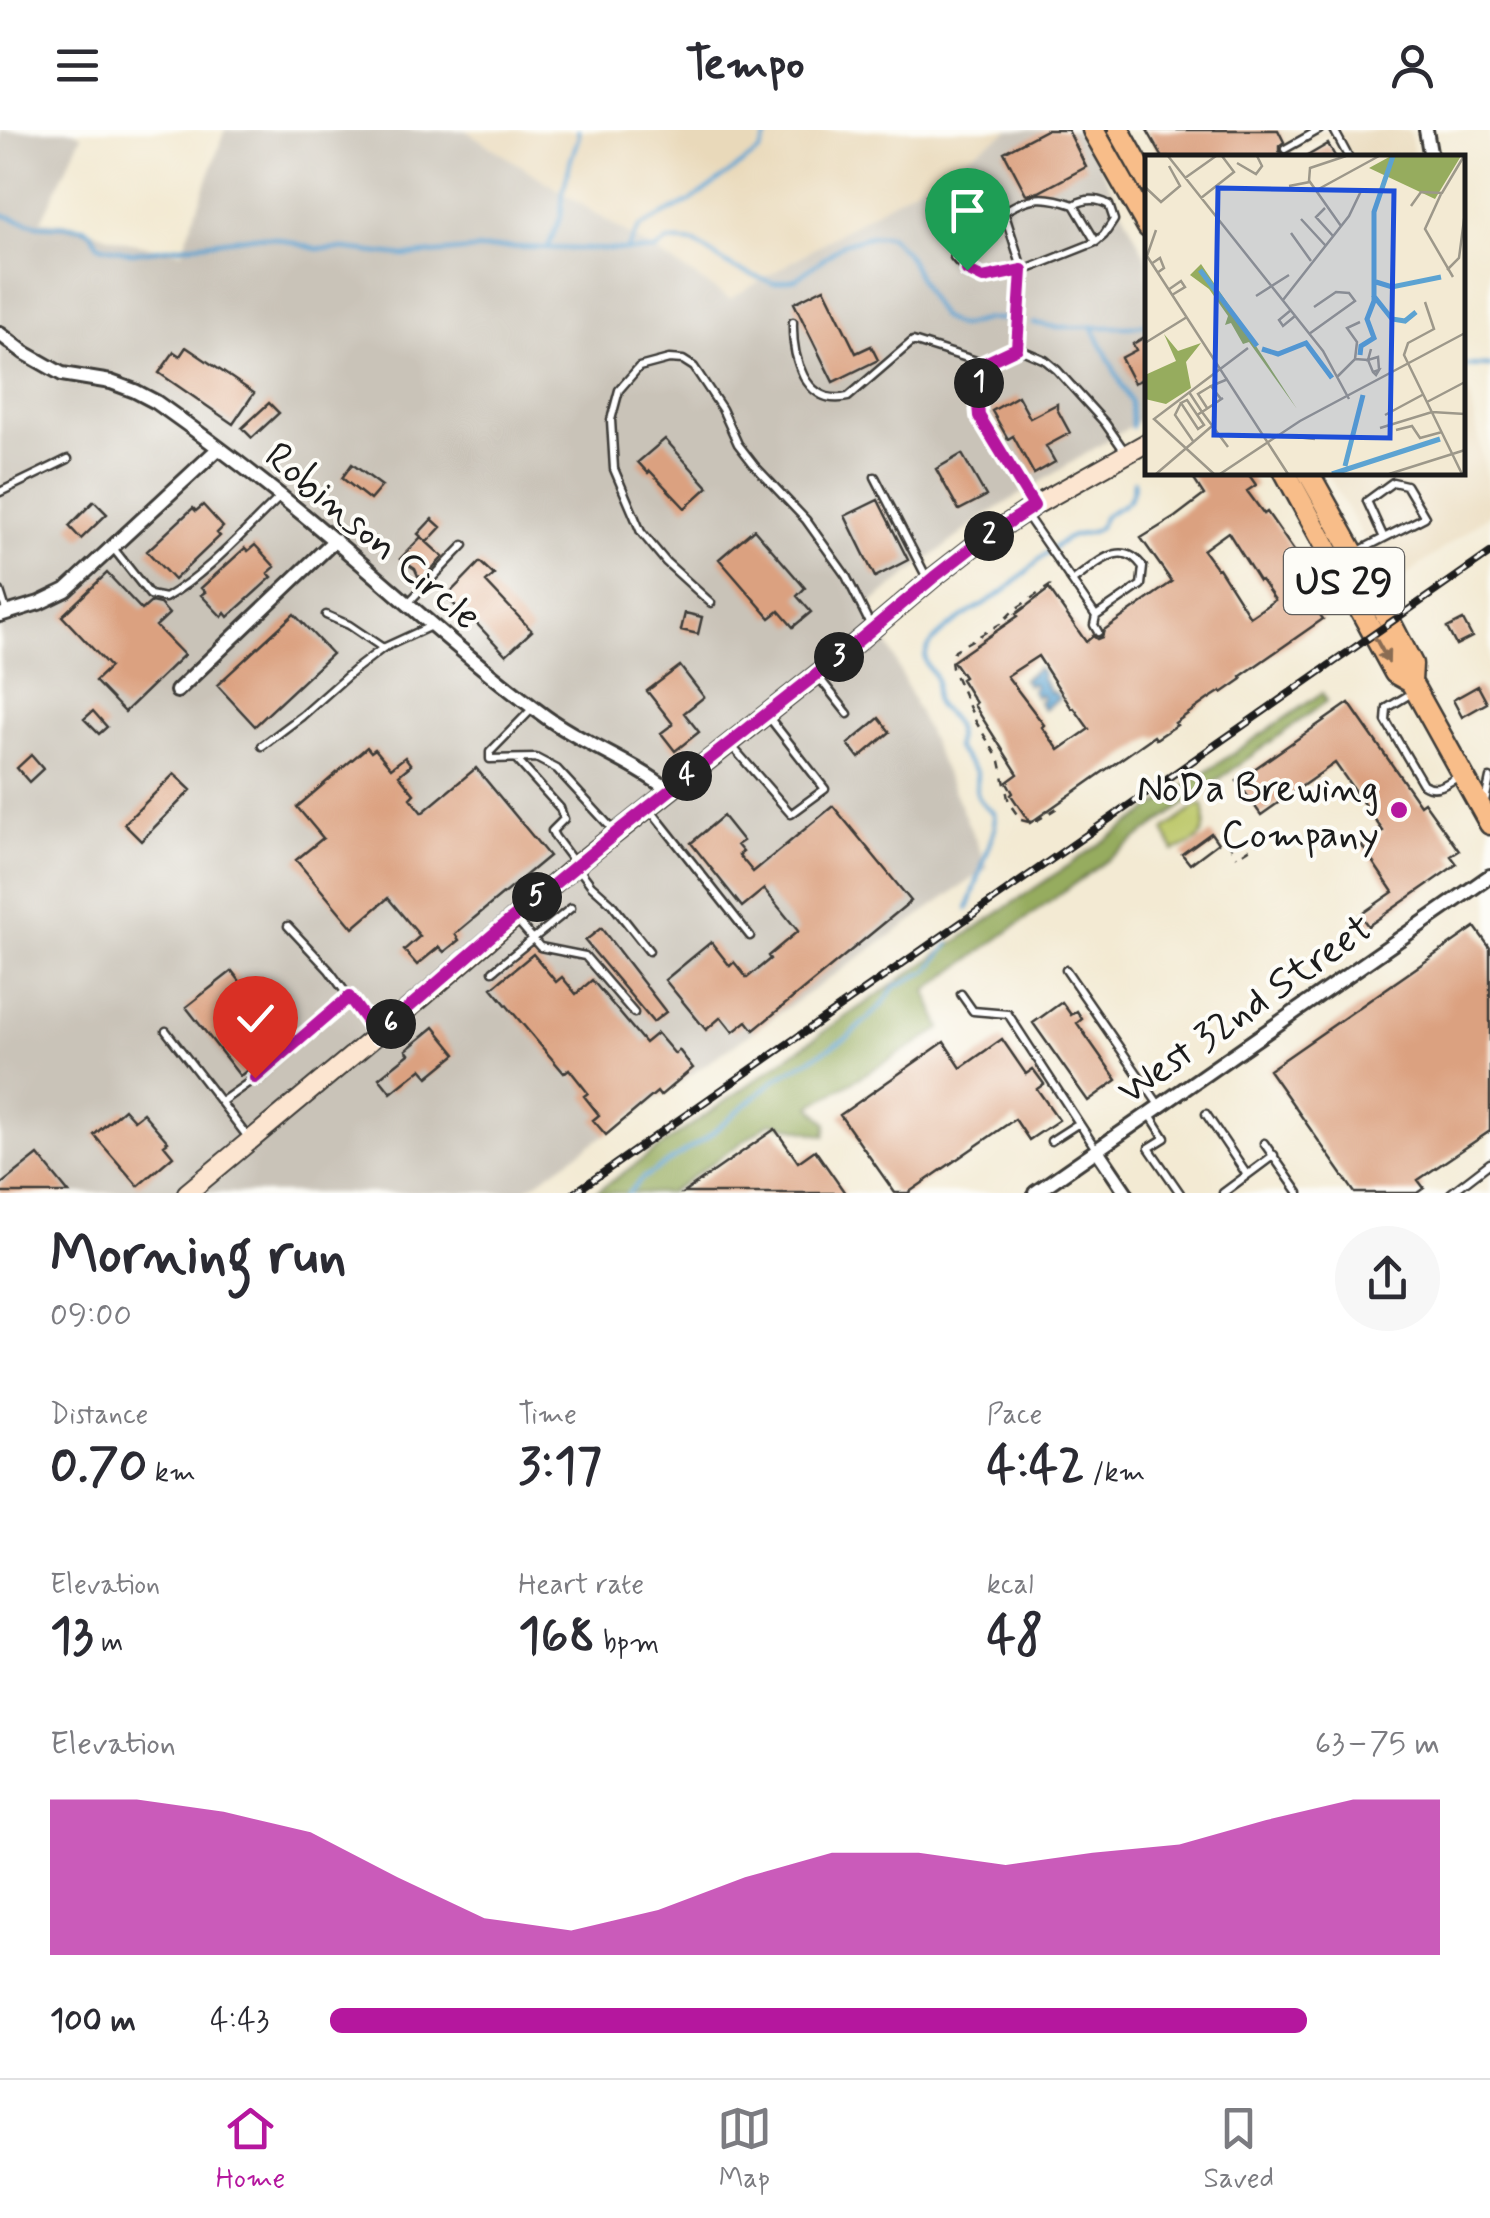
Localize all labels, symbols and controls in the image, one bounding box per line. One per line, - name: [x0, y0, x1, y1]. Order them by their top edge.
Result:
- text: Tempo: [685, 36, 805, 95]
- icon: menu: [50, 38, 105, 93]
- icon: person: [1385, 38, 1440, 93]
- inset map: [1145, 155, 1465, 475]
- pin: [925, 168, 1010, 271]
- icon: arrive: [940, 183, 995, 238]
- pin: 1: [954, 358, 1004, 408]
- text: 1: [973, 364, 985, 401]
- street label: Robinson Circle: [253, 431, 491, 643]
- pin: 2: [964, 511, 1014, 561]
- text: 2: [982, 517, 996, 554]
- road number: US 29: [1284, 548, 1404, 614]
- pin: 3: [814, 632, 864, 682]
- one-way arrow: [1373, 636, 1391, 664]
- text: 3: [833, 638, 845, 675]
- pin: 4: [662, 751, 712, 801]
- text: 4: [679, 757, 695, 794]
- place label: NoDa Brewing Company: [1137, 764, 1379, 862]
- marker: NoDa Brewing Company: [1388, 799, 1410, 821]
- pin: 5: [512, 872, 562, 922]
- text: 5: [529, 878, 545, 915]
- street label: West 32nd Street: [1108, 903, 1383, 1118]
- pin: [213, 976, 298, 1079]
- icon: check: [228, 991, 283, 1046]
- pin: 6: [366, 999, 416, 1049]
- text: 6: [384, 1005, 398, 1042]
- text: Morning run: [50, 1221, 347, 1293]
- button: share: [1335, 1226, 1440, 1331]
- text: 09:00: [50, 1295, 132, 1337]
- text: Distance: [50, 1397, 148, 1434]
- text: Time: [518, 1397, 577, 1434]
- text: Pace: [987, 1397, 1042, 1434]
- text: 0.70: [50, 1434, 147, 1500]
- text: 3:17: [518, 1434, 602, 1500]
- text: 4:42: [987, 1434, 1085, 1500]
- text: km: [147, 1455, 196, 1492]
- text: /km: [1085, 1455, 1145, 1492]
- text: Elevation: [50, 1567, 160, 1604]
- text: Heart rate: [518, 1567, 644, 1604]
- text: kcal: [987, 1567, 1034, 1604]
- text: 13: [50, 1604, 94, 1670]
- text: 168: [518, 1604, 595, 1670]
- text: 48: [987, 1604, 1043, 1670]
- text: m: [94, 1625, 123, 1662]
- text: bpm: [595, 1625, 659, 1662]
- text: Elevation: [50, 1723, 176, 1765]
- text: 63–75 m: [1315, 1723, 1440, 1765]
- text: 100 m: [50, 2000, 136, 2042]
- text: 4:43: [210, 2000, 269, 2042]
- tab: Home: [216, 2101, 285, 2198]
- tab: Map: [717, 2101, 772, 2198]
- tab: Saved: [1203, 2101, 1274, 2198]

